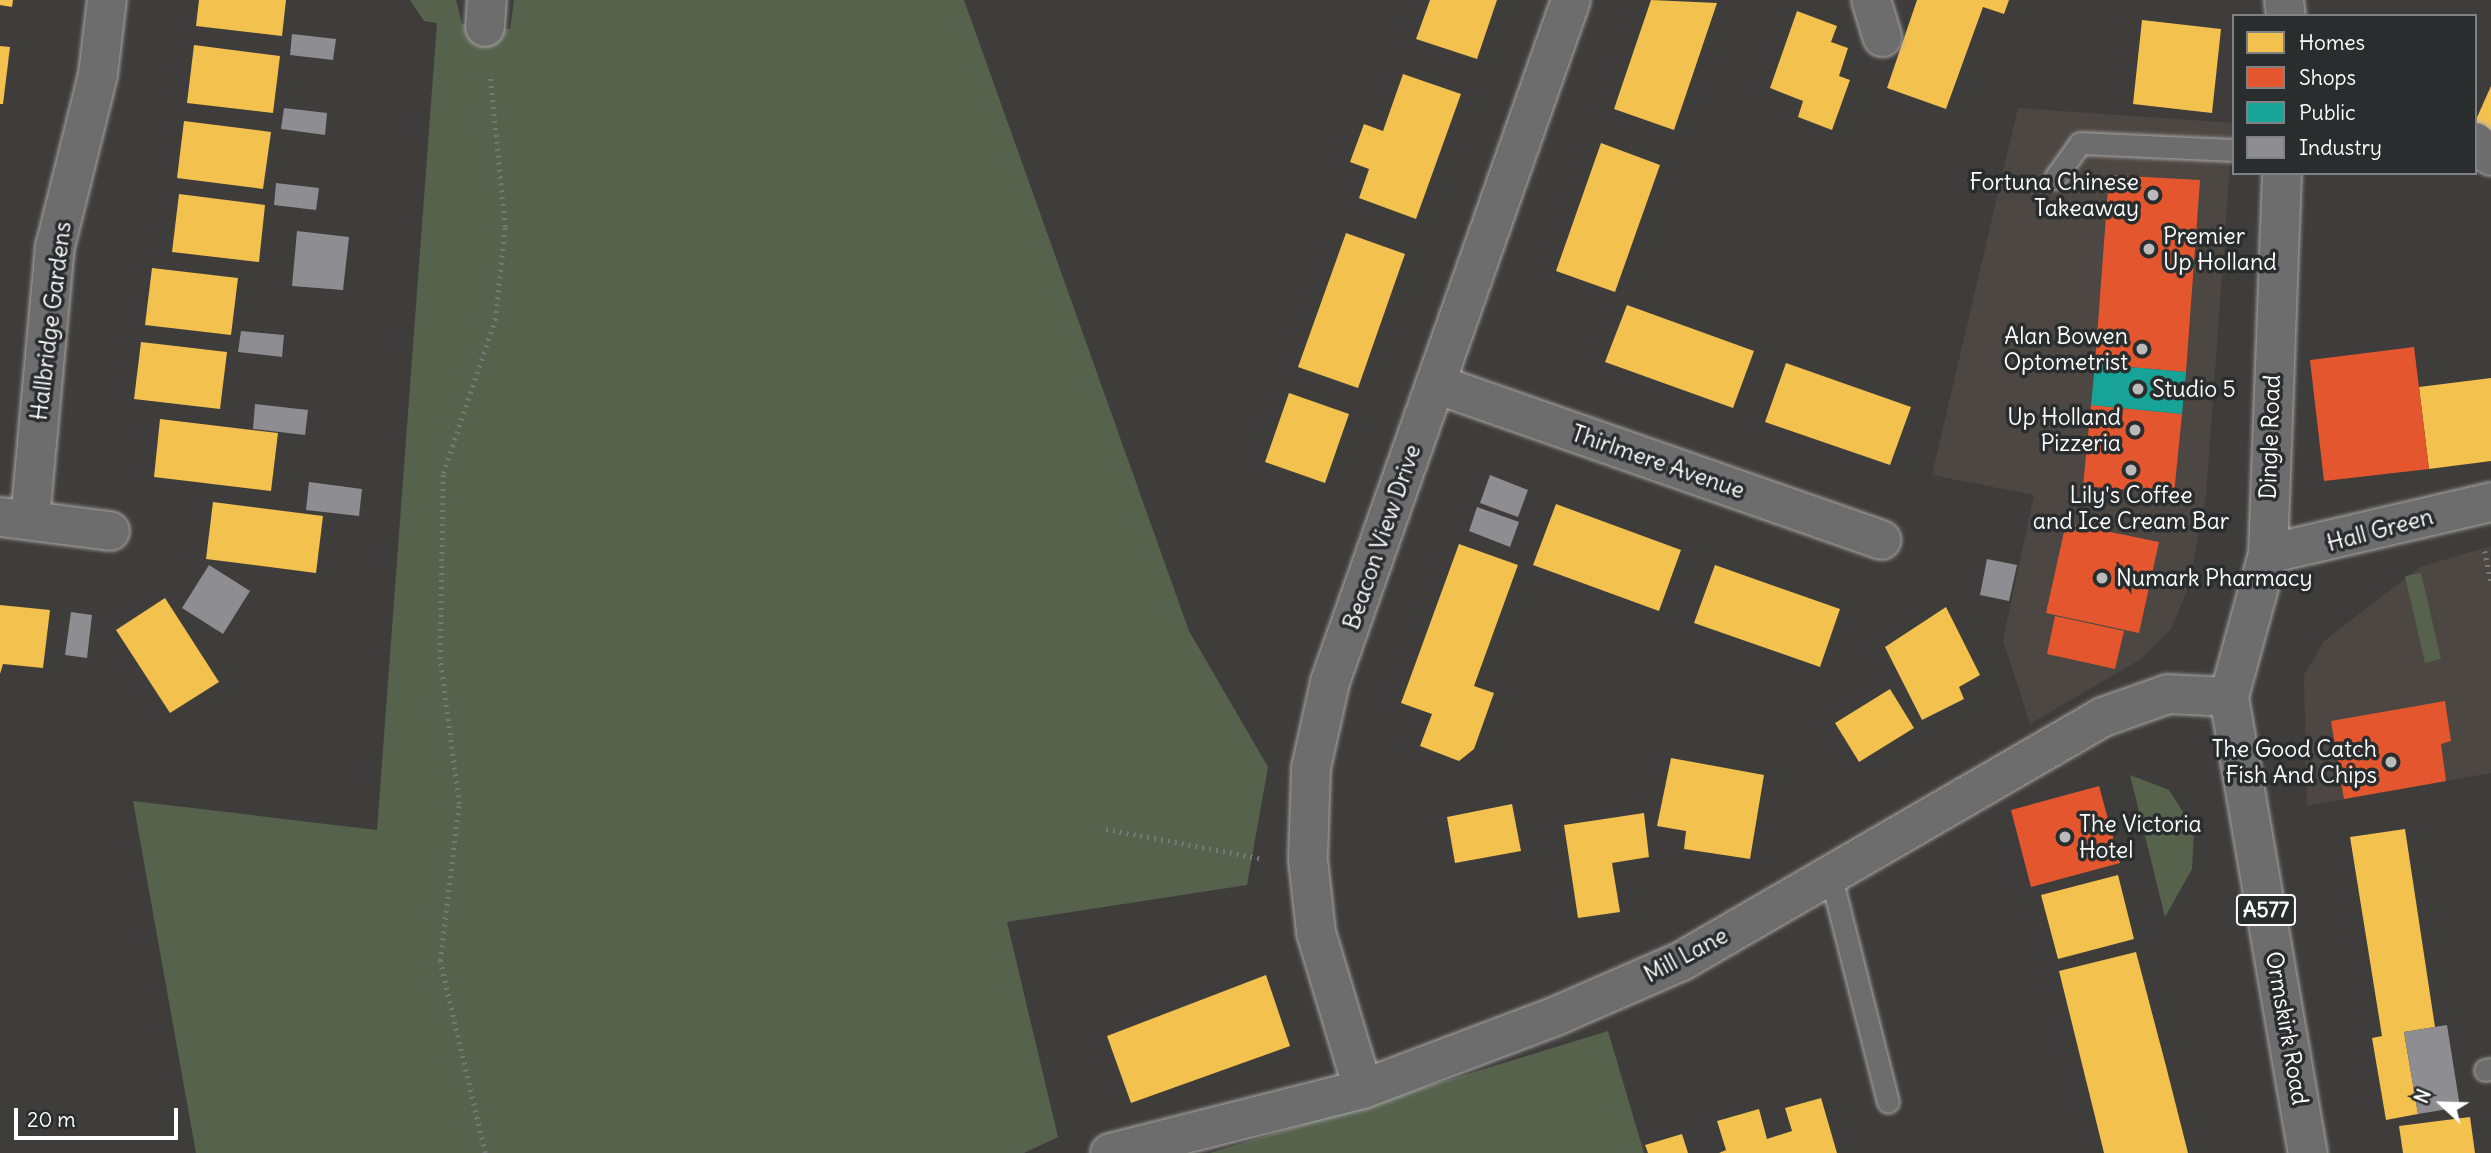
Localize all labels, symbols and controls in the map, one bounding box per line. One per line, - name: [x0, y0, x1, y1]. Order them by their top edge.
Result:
- legend: [2232, 14, 2477, 175]
- text: Homes: [2299, 29, 2365, 56]
- text: Shops: [2299, 64, 2356, 91]
- text: Public: [2299, 99, 2356, 126]
- text: Industry: [2299, 134, 2382, 161]
- place label: Fortuna Chinese Takeaway: [1969, 168, 2139, 222]
- marker: Fortuna Chinese Takeaway: [2145, 187, 2161, 203]
- street label: Hallbridge Gardens: [25, 220, 77, 422]
- place label: Premier Up Holland: [2163, 222, 2277, 276]
- marker: Premier Up Holland: [2141, 241, 2157, 257]
- place label: Alan Bowen Optometrist: [2004, 322, 2128, 376]
- marker: Alan Bowen Optometrist: [2134, 341, 2150, 357]
- street label: Dingle Road: [2254, 374, 2286, 500]
- place label: Studio 5: [2152, 375, 2236, 403]
- marker: Studio 5: [2130, 381, 2146, 397]
- place label: Up Holland Pizzeria: [2007, 403, 2121, 457]
- street label: Thirlmere Avenue: [1568, 419, 1748, 505]
- marker: Up Holland Pizzeria: [2127, 422, 2143, 438]
- street label: Beacon View Drive: [1337, 441, 1427, 633]
- marker: Lily's Coffee and Ice Cream Bar: [2123, 462, 2139, 478]
- place label: Lily's Coffee and Ice Cream Bar: [2033, 481, 2229, 535]
- street label: Hall Green: [2324, 503, 2436, 557]
- place label: Numark Pharmacy: [2116, 564, 2313, 592]
- marker: Numark Pharmacy: [2094, 570, 2110, 586]
- place label: The Good Catch Fish And Chips: [2212, 735, 2377, 789]
- marker: The Good Catch Fish And Chips: [2383, 754, 2399, 770]
- place label: The Victoria Hotel: [2079, 810, 2202, 864]
- marker: The Victoria Hotel: [2057, 829, 2073, 845]
- road number: A577: [2234, 892, 2298, 928]
- street label: Mill Lane: [1639, 922, 1733, 988]
- street label: Ormskirk Road: [2260, 949, 2314, 1107]
- north arrow: [2407, 1069, 2477, 1139]
- text: N: [2409, 1086, 2436, 1107]
- scale bar: [18, 1094, 182, 1138]
- text: 20 m: [27, 1106, 76, 1133]

